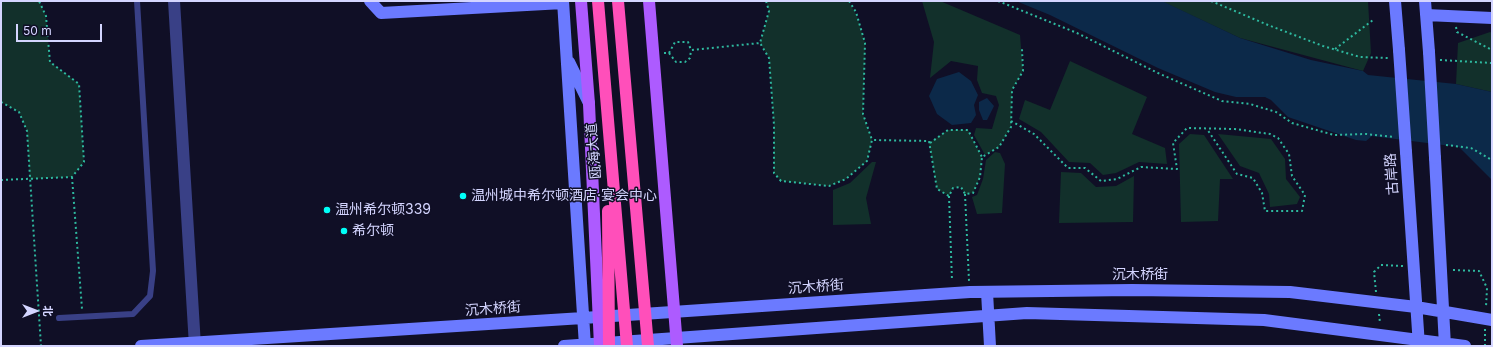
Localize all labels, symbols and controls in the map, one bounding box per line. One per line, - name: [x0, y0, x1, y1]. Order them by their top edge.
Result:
- scale bar: [18, 16, 104, 42]
- text: 50 m: [23, 23, 52, 38]
- street label: 瓯海大道: [583, 122, 605, 180]
- street label: 古岸路: [1382, 152, 1402, 196]
- place label: 温州城中希尔顿酒店·宴会中心: [471, 188, 657, 204]
- marker: 温州城中希尔顿酒店·宴会中心: [458, 191, 468, 201]
- place label: 温州希尔顿339: [335, 202, 431, 218]
- marker: 温州希尔顿339: [322, 205, 332, 215]
- place label: 希尔顿: [352, 223, 394, 239]
- marker: 希尔顿: [339, 226, 349, 236]
- street label: 沉木桥街: [1112, 267, 1168, 283]
- street label: 沉木桥街: [787, 277, 845, 297]
- north arrow: [16, 291, 56, 331]
- street label: 沉木桥街: [464, 299, 522, 319]
- text: 北: [41, 306, 55, 317]

